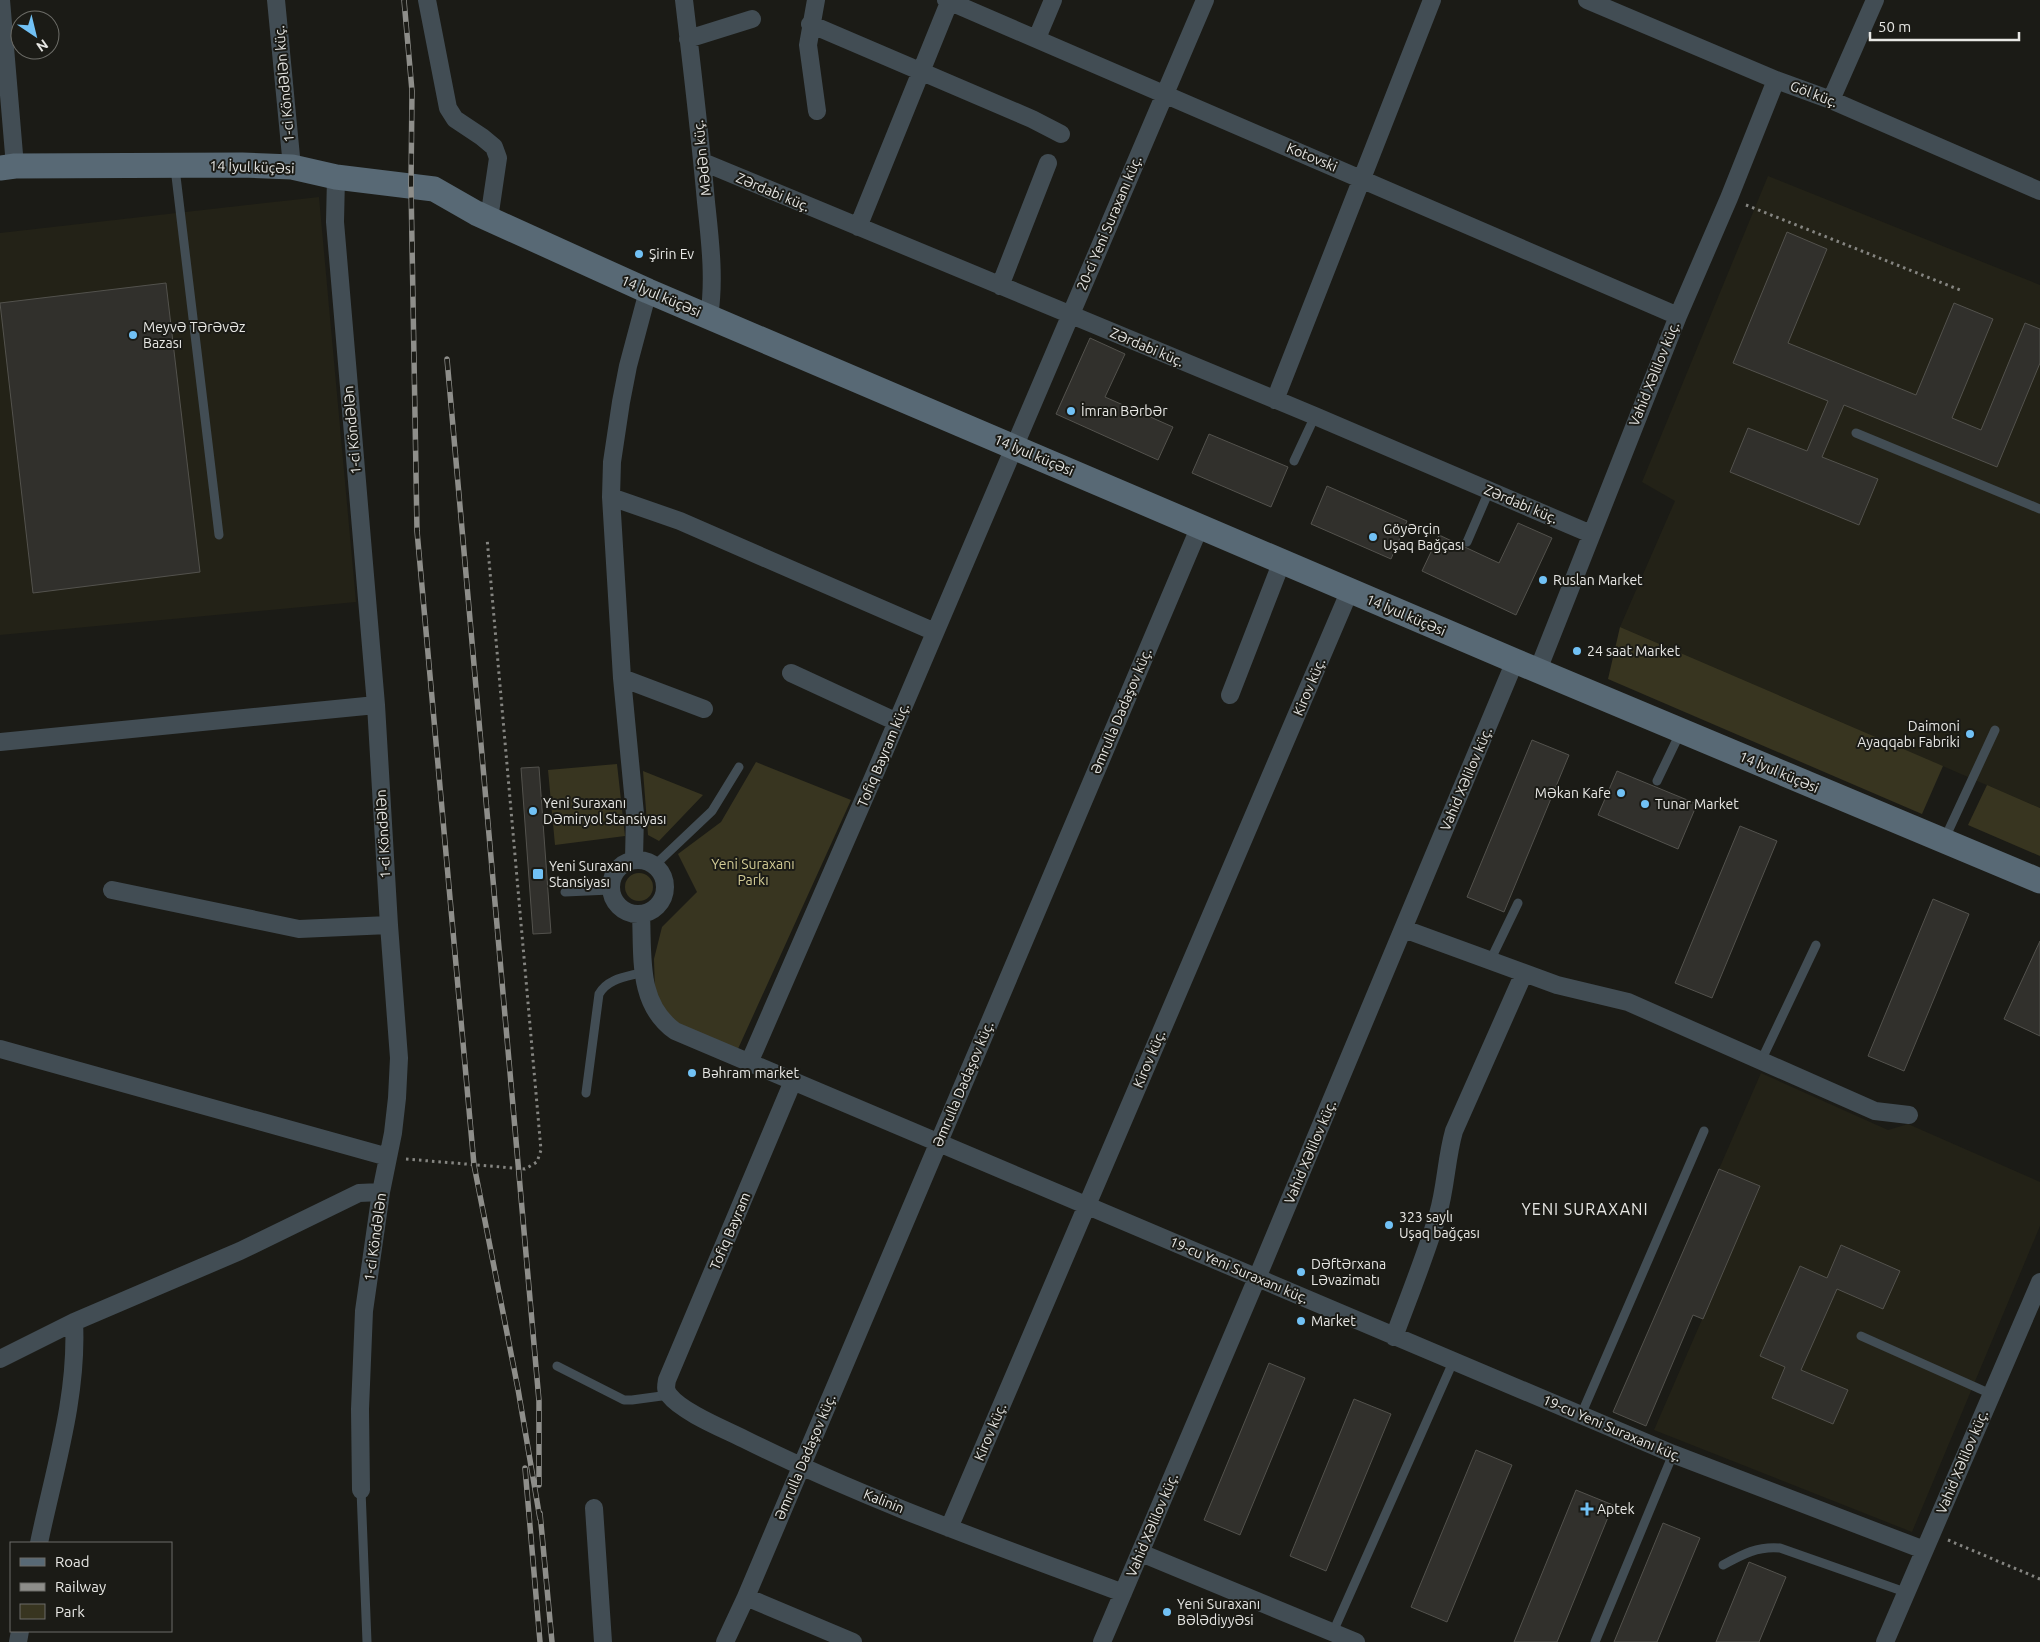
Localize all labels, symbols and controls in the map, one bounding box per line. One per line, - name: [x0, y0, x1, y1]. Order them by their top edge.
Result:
- north arrow: [10, 10, 60, 60]
- scale bar: [1870, 10, 2019, 42]
- text: 50 m: [1878, 18, 1911, 35]
- street label: 1-ci Köndələn küç.: [271, 25, 297, 143]
- text: N: [34, 36, 51, 55]
- street label: Göl küç.: [1788, 78, 1840, 110]
- street label: Mədən küç.: [690, 119, 714, 197]
- street label: Kotovski: [1284, 139, 1340, 175]
- street label: 20-ci Yeni Suraxanı küç.: [1073, 153, 1145, 293]
- street label: 14 İyul küçəsi: [209, 158, 295, 176]
- street label: Zərdabi küç.: [734, 169, 812, 215]
- place label: Şirin Ev: [649, 246, 694, 262]
- marker: Şirin Ev: [633, 248, 645, 260]
- street label: 14 İyul küçəsi: [619, 272, 703, 320]
- place label: Meyvə Tərəvəz Bazası: [143, 319, 245, 351]
- street label: Vahid Xəlilov küç.: [1626, 320, 1682, 428]
- street label: Zərdabi küç.: [1108, 324, 1186, 370]
- marker: Meyvə Tərəvəz Bazası: [127, 329, 139, 341]
- street label: 1-ci Köndələn: [340, 385, 364, 475]
- place label: İmran Bərbər: [1081, 403, 1168, 419]
- marker: İmran Bərbər: [1065, 405, 1077, 417]
- street label: 14 İyul küçəsi: [992, 431, 1076, 479]
- street label: Zərdabi küç.: [1482, 481, 1560, 527]
- place label: Göyərçin Uşaq Bağçası: [1383, 521, 1465, 553]
- marker: Göyərçin Uşaq Bağçası: [1367, 531, 1379, 543]
- place label: Ruslan Market: [1553, 572, 1643, 588]
- marker: Ruslan Market: [1537, 574, 1549, 586]
- street label: 14 İyul küçəsi: [1364, 591, 1448, 639]
- place label: 24 saat Market: [1587, 643, 1680, 659]
- marker: 24 saat Market: [1571, 645, 1583, 657]
- street label: Əmrulla Dadaşov küç.: [1087, 646, 1155, 776]
- street label: Kirov küç.: [1290, 656, 1328, 718]
- street label: Tofiq Bayram küç.: [854, 701, 912, 809]
- place label: Daimoni Ayaqqabı Fabriki: [1857, 718, 1960, 750]
- street label: Vahid Xəlilov küç.: [1437, 725, 1495, 833]
- marker: Daimoni Ayaqqabı Fabriki: [1964, 728, 1976, 740]
- street label: 14 İyul küçəsi: [1737, 748, 1821, 796]
- place label: Məkan Kafe: [1535, 785, 1611, 801]
- marker: Məkan Kafe: [1615, 787, 1627, 799]
- street label: 1-ci Köndələn: [373, 789, 393, 879]
- place label: Yeni Suraxanı Dəmiryol Stansiyası: [543, 795, 666, 827]
- place label: Tunar Market: [1655, 796, 1739, 812]
- marker: Tunar Market: [1639, 798, 1651, 810]
- marker: Yeni Suraxanı Dəmiryol Stansiyası: [527, 805, 539, 817]
- park label: Yeni Suraxanı Parkı: [711, 856, 795, 888]
- place label: Yeni Suraxanı Stansiyası: [549, 858, 632, 890]
- marker: Yeni Suraxanı Stansiyası: [531, 867, 545, 881]
- street label: Əmrulla Dadaşov küç.: [929, 1019, 997, 1149]
- street label: Kirov küç.: [1130, 1028, 1168, 1090]
- place label: Bәhram market: [702, 1065, 800, 1081]
- marker: Bәhram market: [686, 1067, 698, 1079]
- street label: Vahid Xəlilov küç.: [1281, 1098, 1339, 1206]
- street label: Tofiq Bayram: [706, 1190, 754, 1272]
- street label: 1-ci Köndələn: [361, 1192, 389, 1282]
- district label: YENI SURAXANI: [1521, 1200, 1649, 1218]
- place label: 323 saylı Uşaq bağçası: [1399, 1209, 1480, 1241]
- marker: 323 saylı Uşaq bağçası: [1383, 1219, 1395, 1231]
- street label: 19-cu Yeni Suraxanı küç.: [1167, 1233, 1311, 1307]
- place label: Dəftərxana Ləvazimatı: [1311, 1256, 1386, 1288]
- marker: Dəftərxana Ləvazimatı: [1295, 1266, 1307, 1278]
- place label: Market: [1311, 1313, 1356, 1329]
- marker: Market: [1295, 1315, 1307, 1327]
- street label: 19-cu Yeni Suraxanı küç.: [1540, 1391, 1684, 1465]
- street label: Əmrulla Dadaşov küç.: [771, 1392, 839, 1522]
- street label: Kirov küç.: [971, 1401, 1009, 1463]
- street label: Vahid Xəlilov küç.: [1933, 1408, 1991, 1516]
- street label: Vahid Xəlilov küç.: [1123, 1471, 1181, 1579]
- street label: Kalinin: [861, 1486, 907, 1516]
- place label: Aptek: [1597, 1501, 1635, 1517]
- marker: Aptek: [1581, 1503, 1593, 1515]
- legend: [10, 1542, 172, 1632]
- text: Road: [55, 1553, 90, 1570]
- text: Railway: [55, 1578, 106, 1595]
- place label: Yeni Suraxanı Bələdiyyəsi: [1177, 1596, 1260, 1628]
- text: Park: [55, 1603, 85, 1620]
- marker: Yeni Suraxanı Bələdiyyəsi: [1161, 1606, 1173, 1618]

